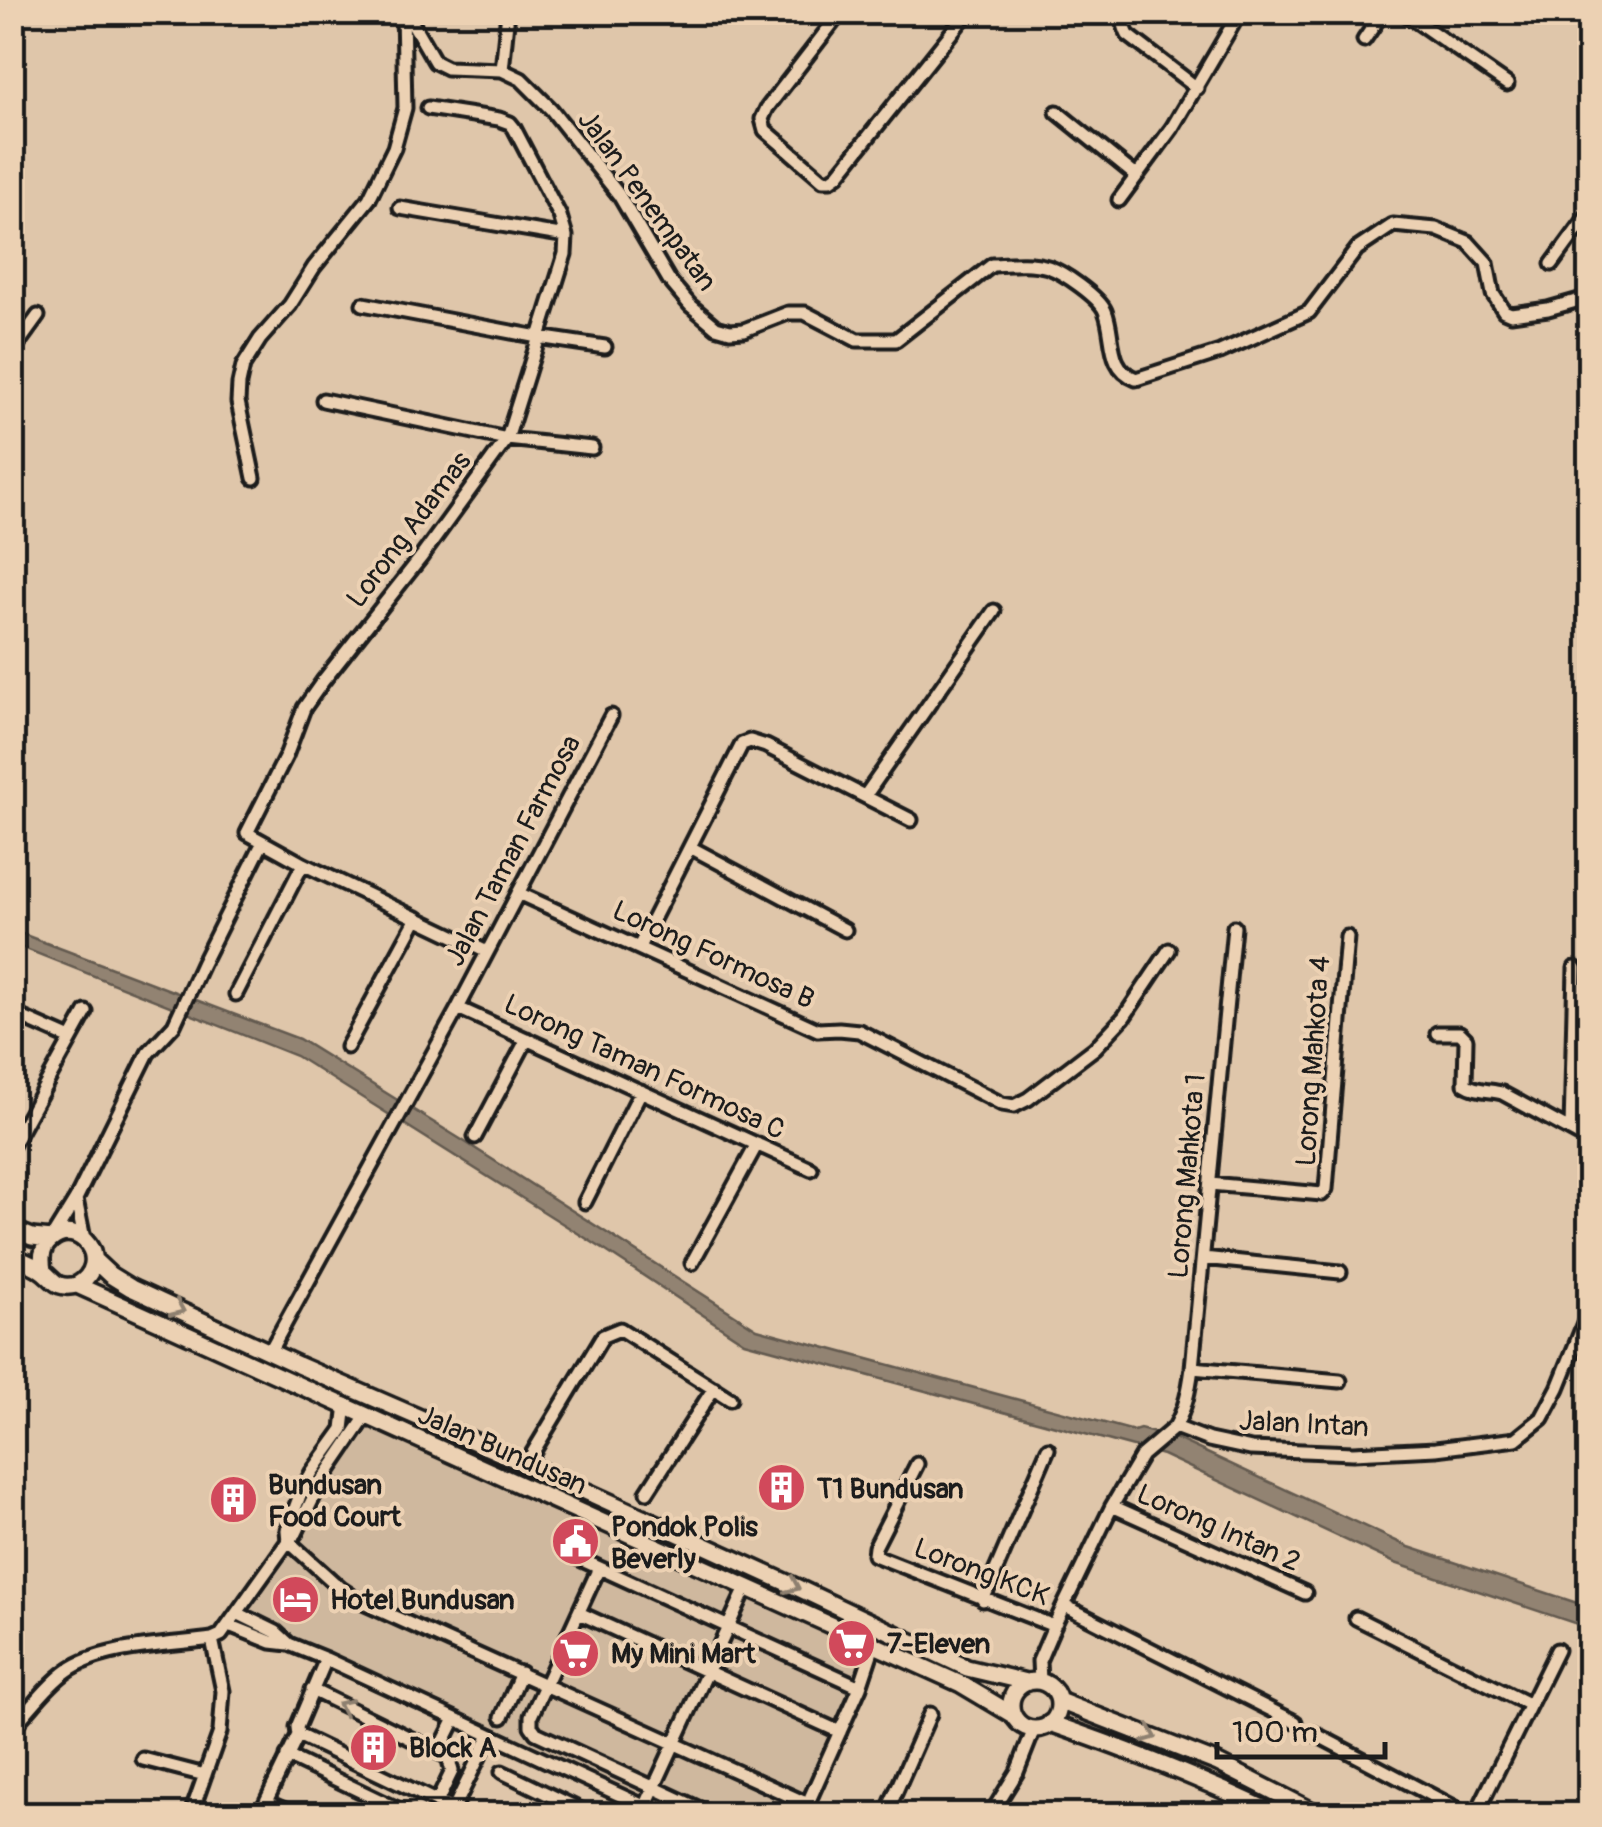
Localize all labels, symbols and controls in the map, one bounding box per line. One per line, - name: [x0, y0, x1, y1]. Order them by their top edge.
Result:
- street label: Jalan Penempatan: [569, 104, 724, 298]
- street label: Lorong Adamas: [339, 445, 480, 615]
- street label: Jalan Taman Farmosa: [438, 729, 589, 972]
- street label: Lorong Formosa B: [607, 893, 820, 1017]
- street label: Lorong Mahkota 4: [1289, 955, 1338, 1167]
- street label: Lorong Taman Formosa C: [498, 987, 790, 1148]
- street label: Lorong Mahkota 1: [1161, 1072, 1214, 1280]
- one-way arrow: [168, 1297, 186, 1317]
- street label: Jalan Bundusan: [412, 1398, 592, 1503]
- street label: Jalan Intan: [1238, 1404, 1370, 1445]
- building icon: T1 Bundusan: [756, 1462, 808, 1514]
- place label: Bundusan Food Court: [268, 1468, 402, 1535]
- place label: T1 Bundusan: [816, 1472, 964, 1507]
- building icon: Bundusan Food Court: [207, 1474, 259, 1526]
- street label: Lorong Intan 2: [1131, 1477, 1306, 1580]
- place label: Pondok Polis Beverly: [611, 1510, 758, 1577]
- public building icon: Pondok Polis Beverly: [550, 1516, 602, 1568]
- street label: Lorong KCK: [909, 1531, 1054, 1614]
- hotel icon: Hotel Bundusan: [269, 1573, 321, 1625]
- one-way arrow: [783, 1574, 801, 1594]
- place label: Hotel Bundusan: [330, 1583, 515, 1618]
- supermarket icon: 7-Eleven: [826, 1617, 878, 1669]
- supermarket icon: My Mini Mart: [550, 1627, 602, 1679]
- place label: 7-Eleven: [887, 1627, 991, 1662]
- place label: My Mini Mart: [611, 1637, 756, 1672]
- scale bar: [1217, 1697, 1384, 1759]
- one-way arrow: [336, 1698, 354, 1718]
- text: 100 m: [1232, 1714, 1318, 1751]
- building icon: Block A: [348, 1721, 400, 1773]
- one-way arrow: [1140, 1724, 1158, 1744]
- place label: Block A: [409, 1731, 497, 1766]

